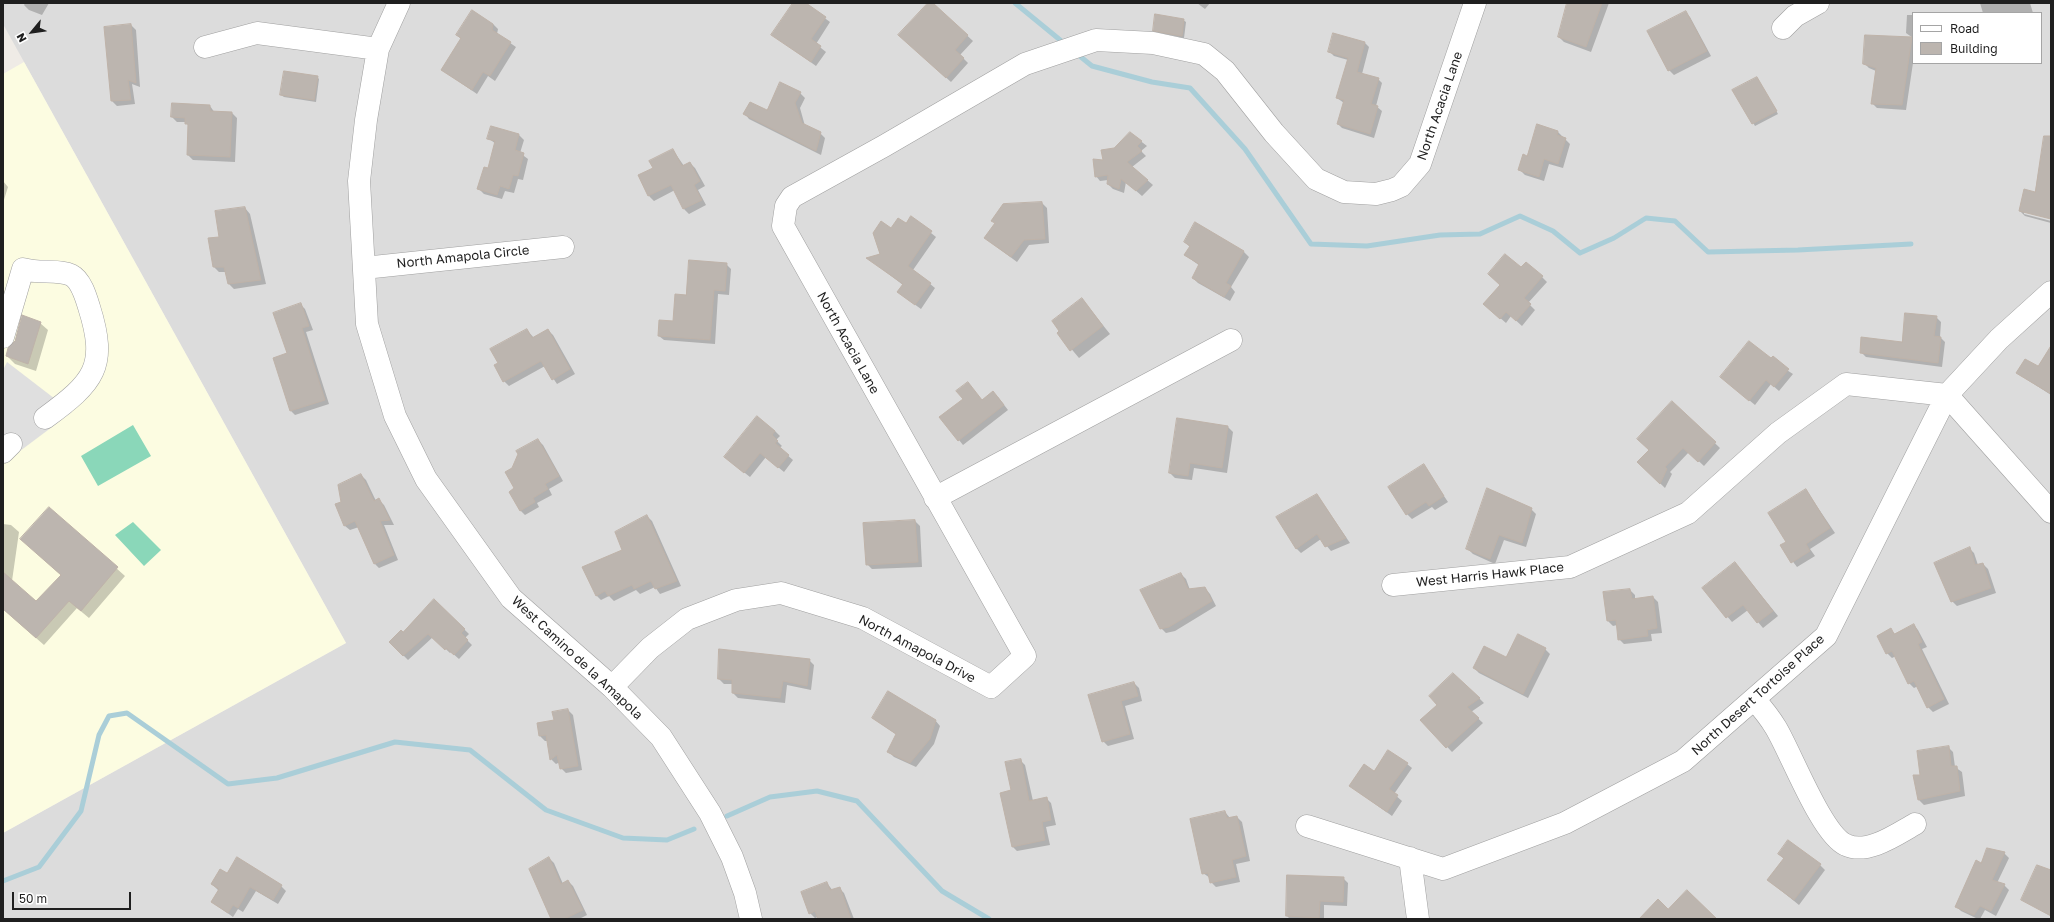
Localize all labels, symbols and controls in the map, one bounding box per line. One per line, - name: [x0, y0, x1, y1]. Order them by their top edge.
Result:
- north arrow: [12, 12, 52, 52]
- legend: [1912, 12, 2042, 64]
- text: Road: [1950, 21, 1979, 36]
- text: N: [13, 31, 29, 45]
- text: Building: [1950, 41, 1998, 56]
- street label: North Acacia Lane: [1414, 50, 1466, 162]
- street label: North Amapola Circle: [396, 242, 530, 272]
- street label: North Acacia Lane: [814, 289, 882, 397]
- street label: West Harris Hawk Place: [1415, 559, 1565, 591]
- street label: West Camino de la Amapola: [508, 593, 646, 723]
- street label: North Amapola Drive: [856, 612, 978, 686]
- street label: North Desert Tortoise Place: [1688, 631, 1828, 759]
- scale bar: [14, 884, 133, 910]
- text: 50 m: [19, 891, 47, 906]

